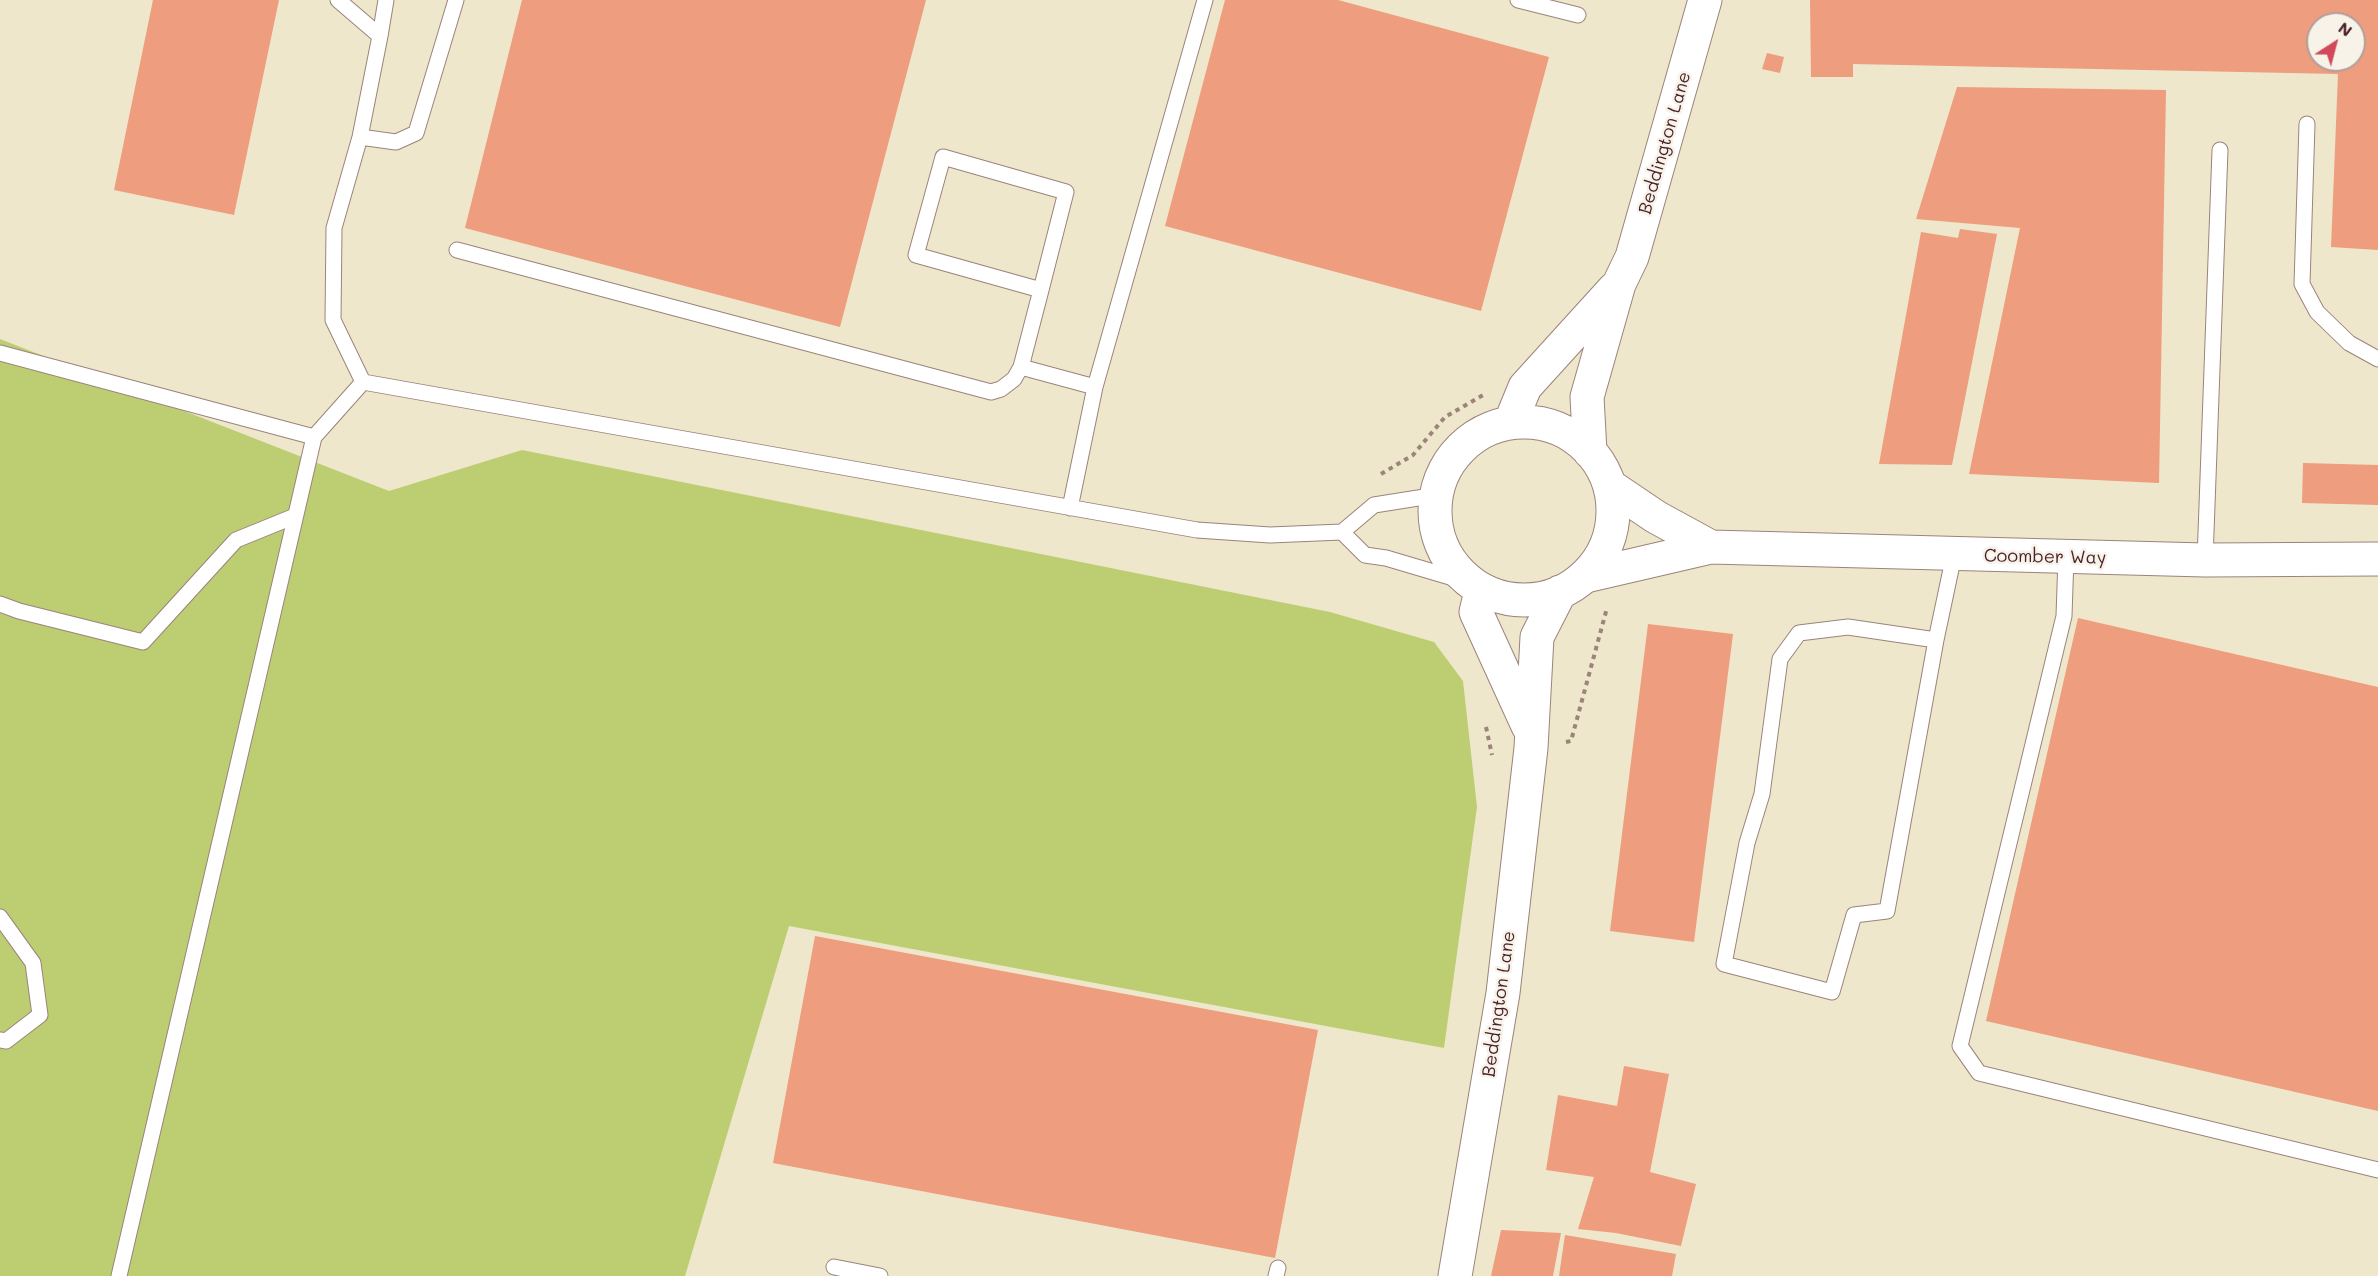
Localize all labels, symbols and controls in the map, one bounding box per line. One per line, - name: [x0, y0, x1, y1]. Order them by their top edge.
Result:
- north arrow: [2306, 12, 2366, 72]
- text: N: [2335, 17, 2357, 41]
- street label: Beddington Lane: [1634, 69, 1696, 217]
- street label: Coomber Way: [1984, 545, 2106, 569]
- street label: Beddington Lane: [1478, 930, 1520, 1078]

